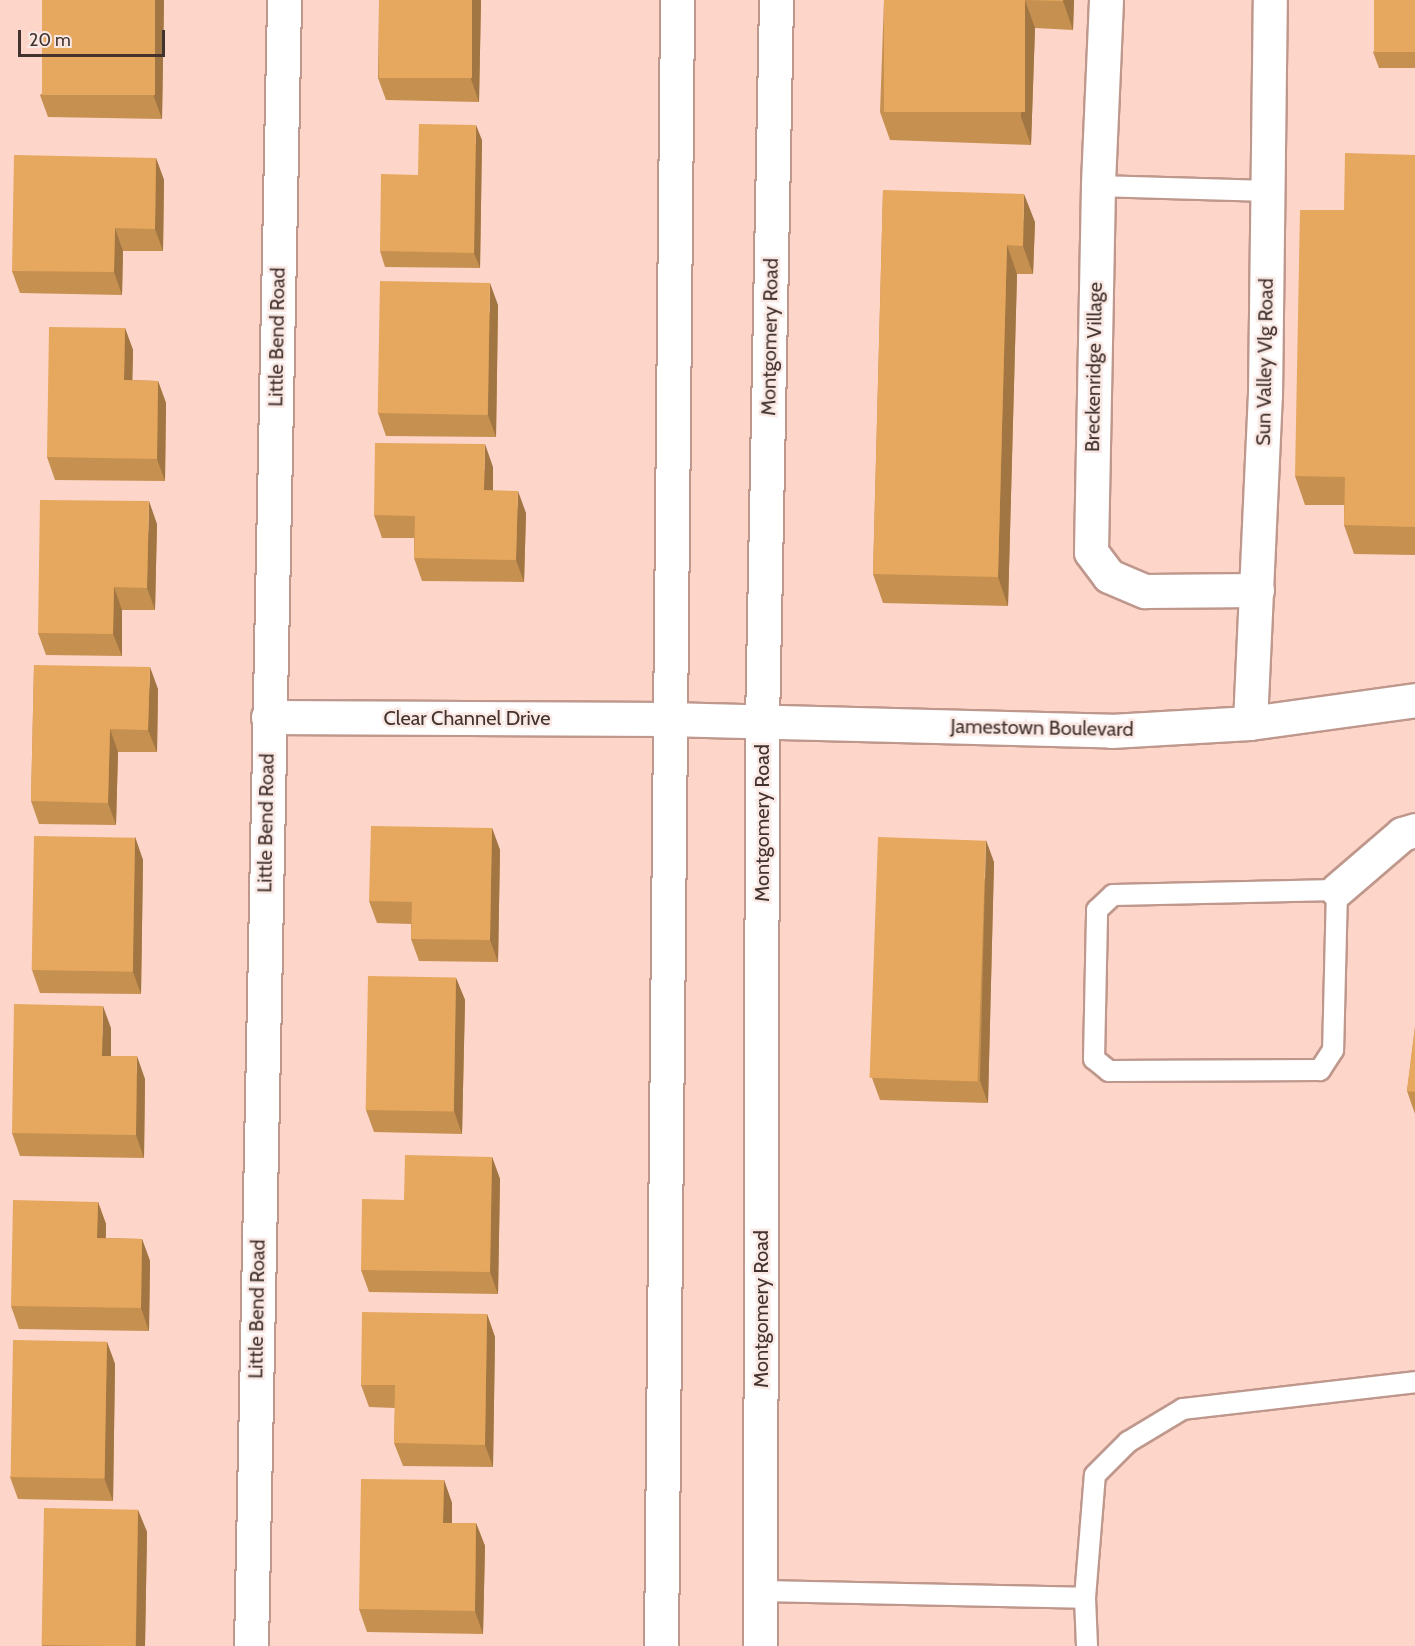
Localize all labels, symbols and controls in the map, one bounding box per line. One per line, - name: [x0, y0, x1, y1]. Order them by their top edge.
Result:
- scale bar: [21, 18, 168, 56]
- text: 20 m: [29, 29, 71, 51]
- street label: Montgomery Road: [757, 258, 783, 416]
- street label: Little Bend Road: [264, 267, 290, 407]
- street label: Sun Valley Vlg Road: [1252, 278, 1278, 446]
- street label: Breckenridge Village: [1081, 282, 1107, 452]
- street label: Clear Channel Drive: [383, 706, 551, 730]
- street label: Jamestown Boulevard: [950, 714, 1134, 742]
- street label: Montgomery Road: [750, 744, 774, 902]
- street label: Little Bend Road: [253, 753, 279, 893]
- street label: Montgomery Road: [749, 1230, 773, 1388]
- street label: Little Bend Road: [244, 1239, 270, 1379]

